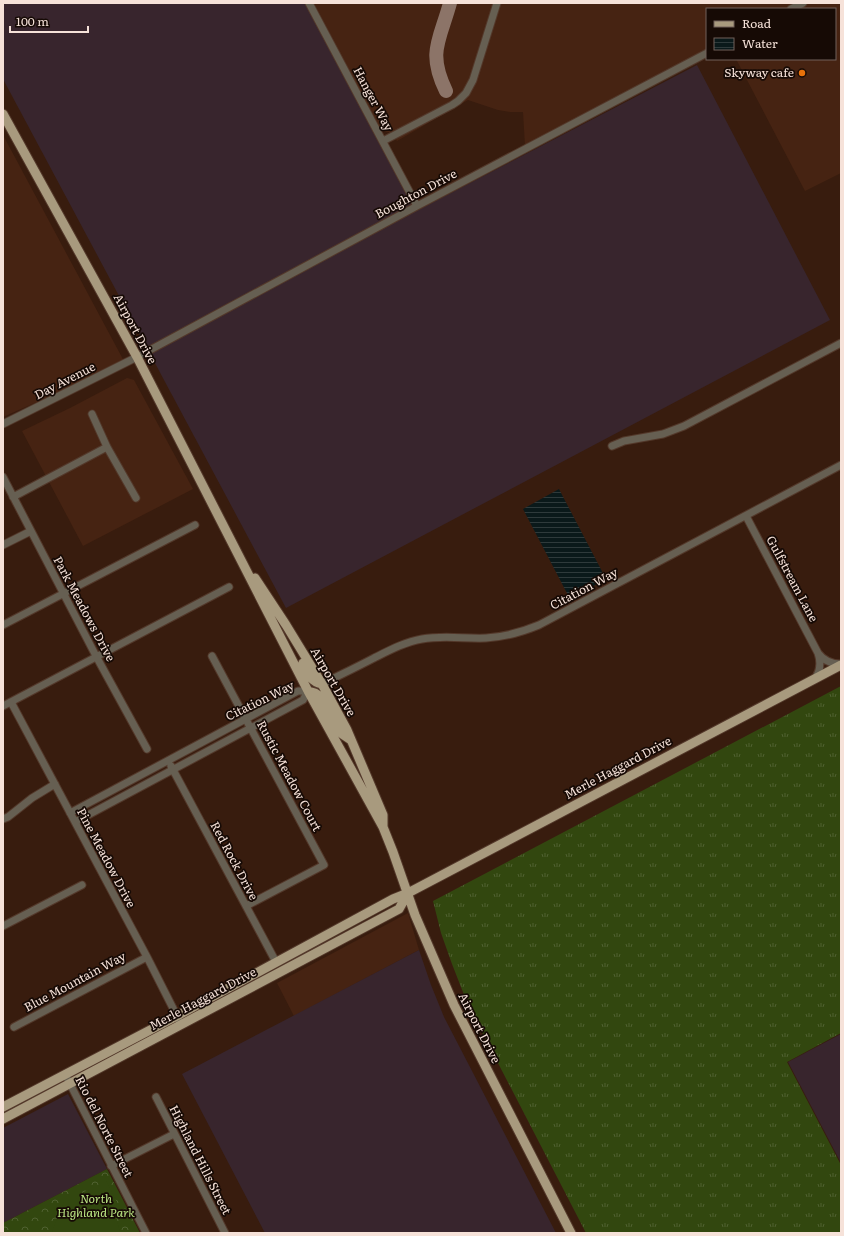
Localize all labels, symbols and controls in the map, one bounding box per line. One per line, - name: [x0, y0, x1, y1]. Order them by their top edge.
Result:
- scale bar: [10, 8, 88, 34]
- legend: [706, 8, 836, 60]
- text: 100 m: [16, 12, 49, 30]
- text: Road: [742, 14, 772, 32]
- text: Water: [742, 34, 778, 52]
- street label: Hanger Way: [349, 63, 398, 134]
- place label: Skyway cafe: [724, 63, 794, 81]
- marker: Skyway cafe: [797, 68, 807, 78]
- street label: Boughton Drive: [371, 164, 460, 222]
- street label: Airport Drive: [110, 290, 162, 367]
- street label: Day Avenue: [31, 357, 98, 403]
- street label: Gulfstream Lane: [763, 532, 823, 625]
- street label: Park Meadows Drive: [49, 553, 120, 664]
- street label: Citation Way: [546, 563, 621, 614]
- street label: Airport Drive: [307, 644, 361, 719]
- street label: Citation Way: [222, 676, 297, 725]
- street label: Rustic Meadow Court: [253, 717, 327, 834]
- street label: Merle Haggard Drive: [561, 731, 674, 803]
- street label: Pine Meadow Drive: [73, 805, 141, 911]
- street label: Red Rock Drive: [207, 818, 263, 903]
- street label: Blue Mountain Way: [20, 947, 129, 1016]
- street label: Merle Haggard Drive: [146, 962, 259, 1034]
- street label: Airport Drive: [454, 989, 505, 1066]
- street label: Rio del Norte Street: [72, 1073, 138, 1180]
- street label: Highland Hills Street: [165, 1102, 236, 1218]
- park label: North Highland Park: [57, 1189, 135, 1221]

